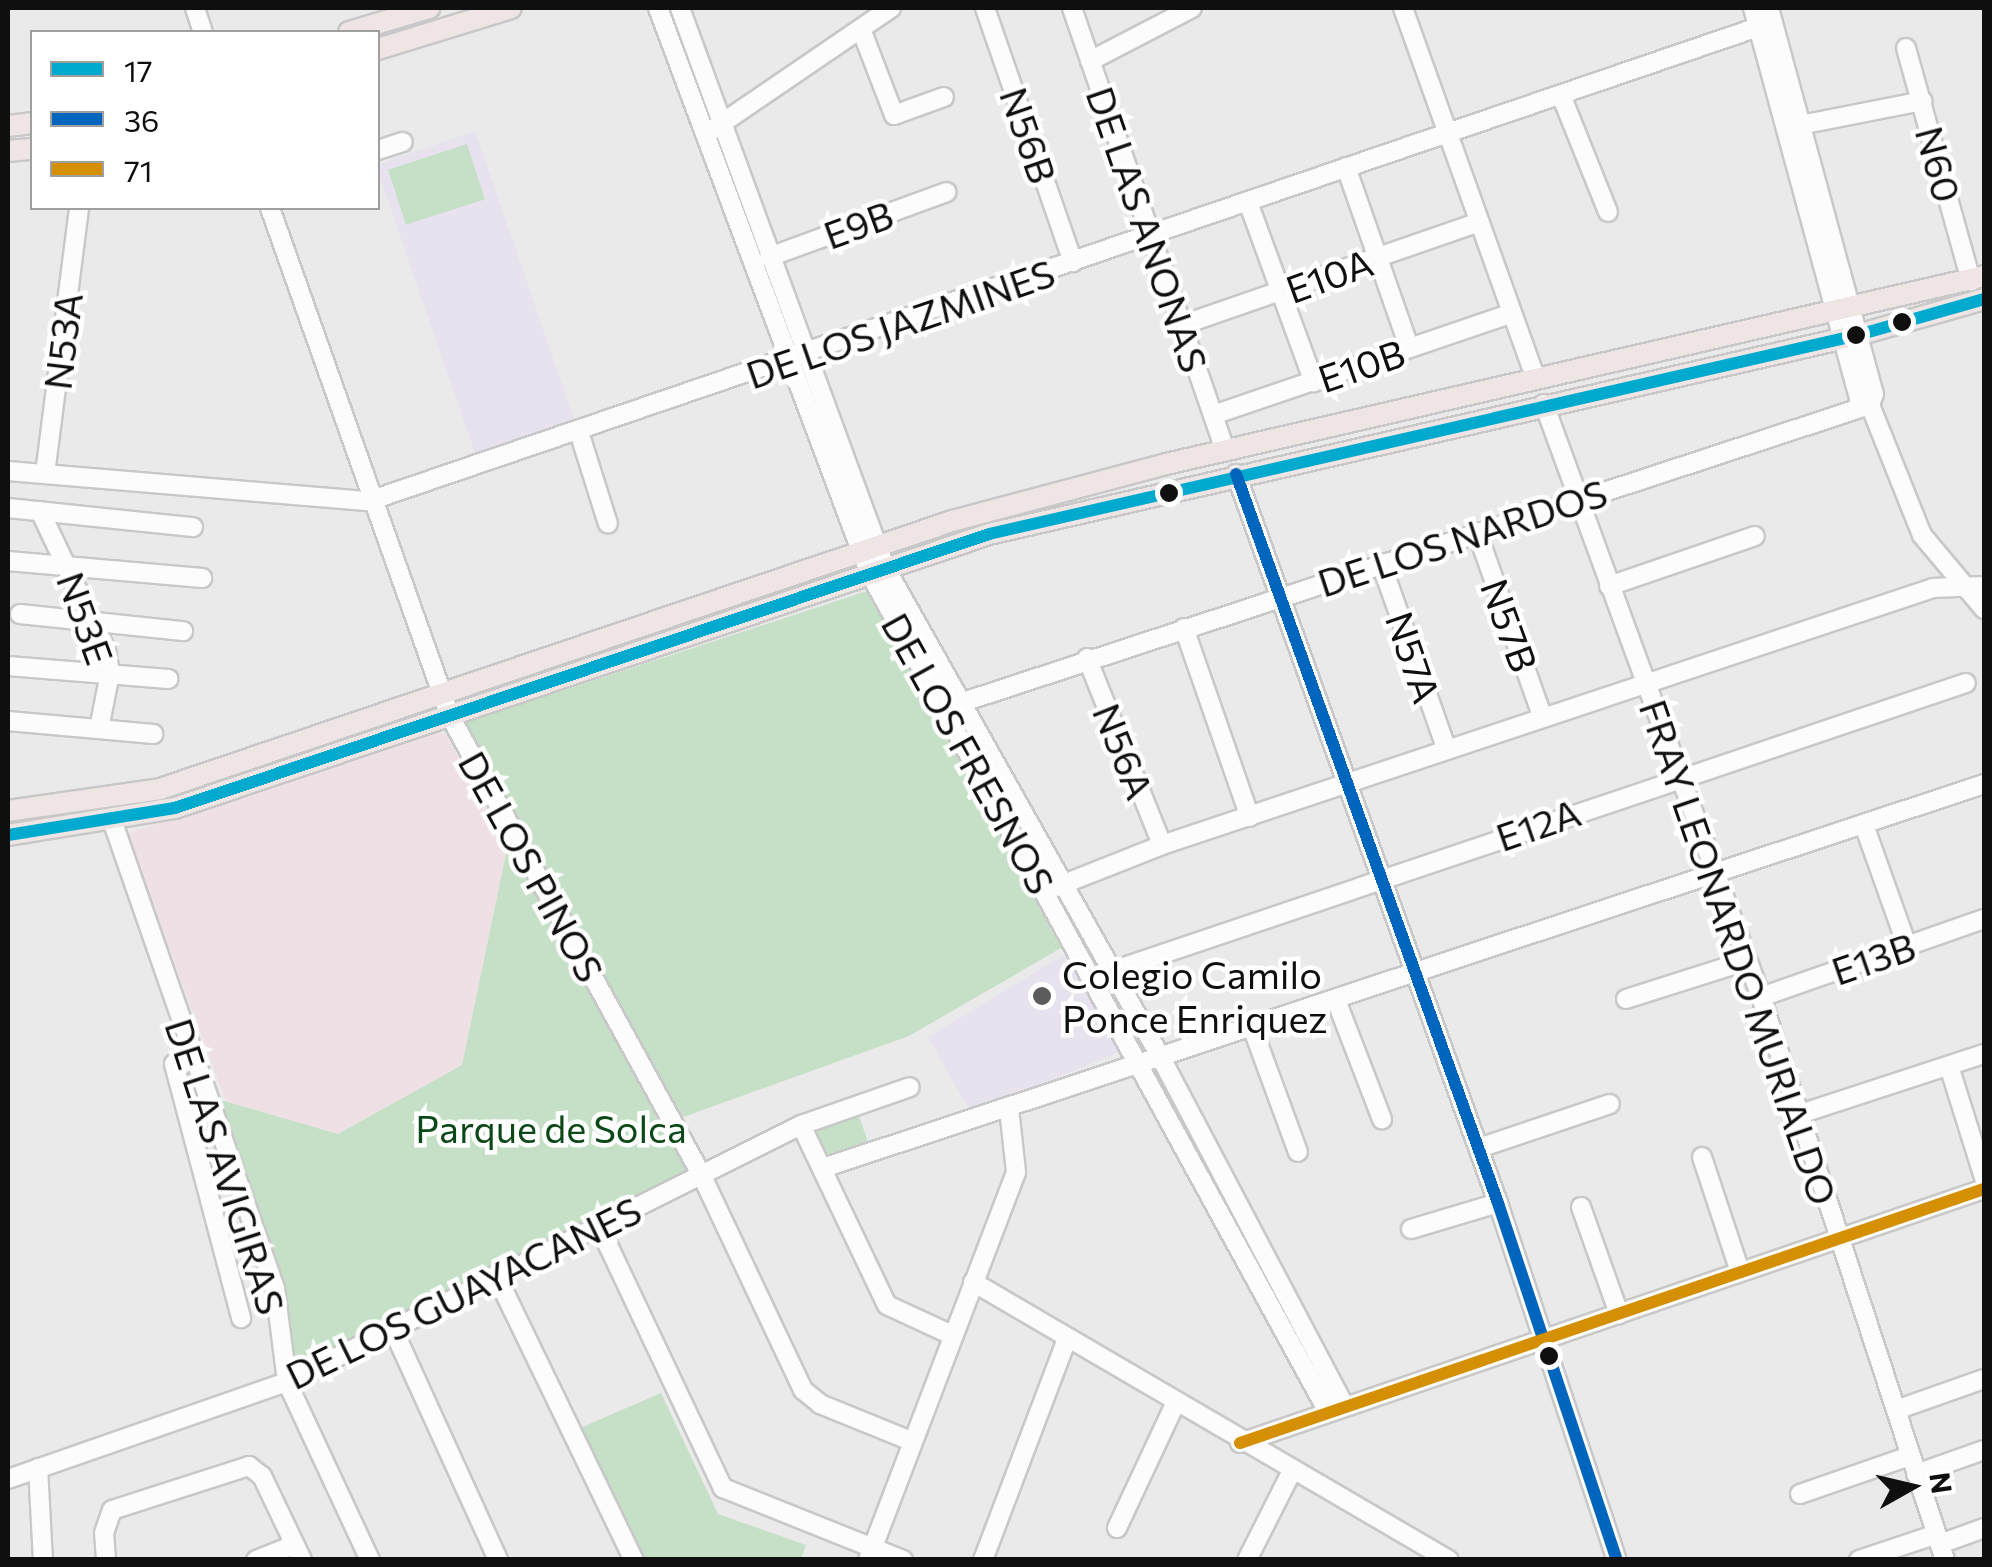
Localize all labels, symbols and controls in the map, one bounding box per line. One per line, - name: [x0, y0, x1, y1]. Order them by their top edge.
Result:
- legend: [30, 30, 380, 210]
- text: 17: [124, 51, 153, 88]
- street label: DE LAS ANONAS: [1078, 80, 1218, 378]
- street label: N56B: [991, 81, 1067, 189]
- text: 36: [124, 101, 159, 138]
- street label: N60: [1907, 121, 1971, 207]
- text: 71: [124, 151, 153, 188]
- street label: E9B: [817, 191, 899, 257]
- street label: E10A: [1279, 238, 1379, 312]
- street label: DE LOS JAZMINES: [740, 249, 1060, 397]
- street label: N53A: [33, 290, 91, 392]
- unlabelled marker: [1892, 312, 1912, 332]
- unlabelled marker: [1846, 325, 1866, 345]
- street label: E10B: [1312, 329, 1410, 401]
- street label: DE LOS NARDOS: [1312, 469, 1612, 605]
- unlabelled marker: [1159, 483, 1179, 503]
- street label: N53E: [48, 566, 124, 670]
- street label: N57B: [1472, 573, 1548, 677]
- street label: DE LOS FRESNOS: [873, 605, 1065, 901]
- street label: N57A: [1377, 605, 1451, 709]
- street label: FRAY LEONARDO MURIALDO: [1631, 694, 1847, 1210]
- street label: N56A: [1084, 697, 1164, 805]
- street label: DE LOS PINOS: [450, 743, 614, 989]
- street label: E12A: [1490, 788, 1586, 860]
- street label: E13B: [1825, 923, 1921, 993]
- place label: Colegio Camilo Ponce Enriquez: [1062, 951, 1327, 1040]
- marker: Colegio Camilo Ponce Enriquez: [1031, 985, 1053, 1007]
- street label: DE LAS AVIGIRAS: [157, 1013, 295, 1319]
- park label: Parque de Solca: [415, 1105, 687, 1151]
- street label: DE LOS GUAYACANES: [278, 1186, 648, 1398]
- unlabelled marker: [1539, 1346, 1559, 1366]
- north arrow: [1862, 1437, 1962, 1537]
- text: N: [1923, 1470, 1960, 1496]

